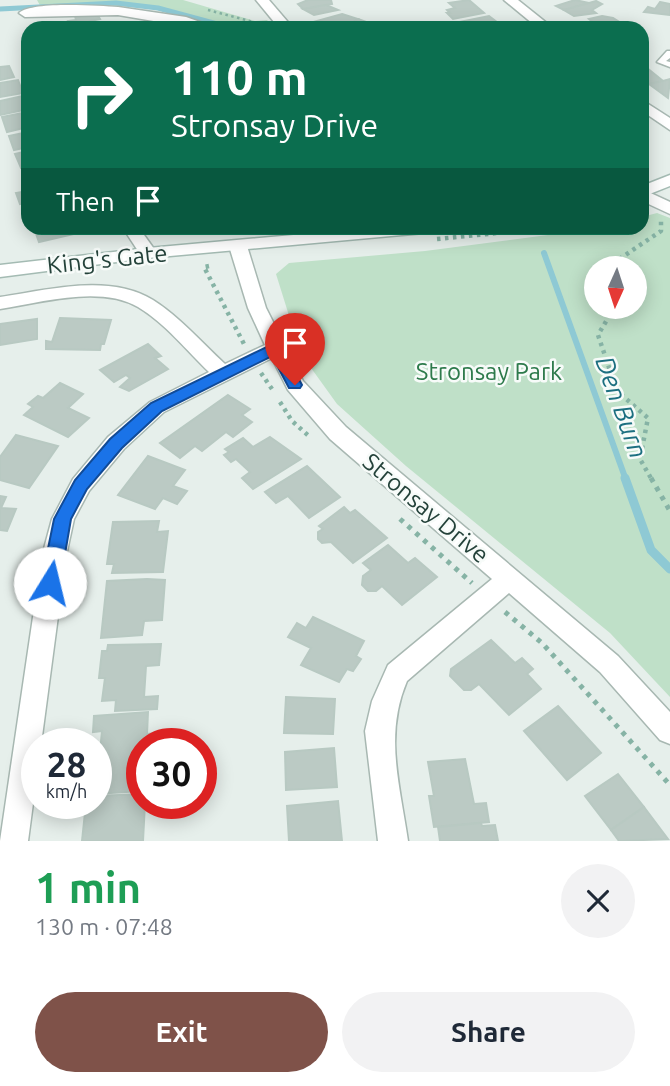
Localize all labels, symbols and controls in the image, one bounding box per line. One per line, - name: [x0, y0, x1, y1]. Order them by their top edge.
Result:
- icon: right: [56, 49, 147, 140]
- text: 110 m: [171, 49, 308, 104]
- text: Stronsay Drive: [171, 107, 378, 143]
- icon: arrive: [129, 182, 167, 220]
- text: Then: [56, 187, 115, 216]
- street label: King's Gate: [45, 239, 169, 279]
- north arrow: [584, 256, 648, 318]
- map controls: [584, 256, 647, 319]
- pin: [265, 313, 325, 385]
- icon: arrive: [276, 324, 314, 362]
- water label: Den Burn: [590, 352, 654, 462]
- park label: Stronsay Park: [416, 358, 562, 385]
- street label: Stronsay Drive: [358, 448, 494, 568]
- position arrow: [13, 546, 87, 620]
- speed limit sign: 30: [126, 728, 217, 819]
- text: 28: [47, 744, 86, 784]
- text: km/h: [46, 781, 87, 801]
- text: 1 min: [35, 864, 141, 911]
- button: close: [561, 864, 635, 938]
- text: 130 m · 07:48: [35, 914, 173, 939]
- button: Exit: [35, 992, 328, 1072]
- button: Share: [342, 992, 635, 1072]

